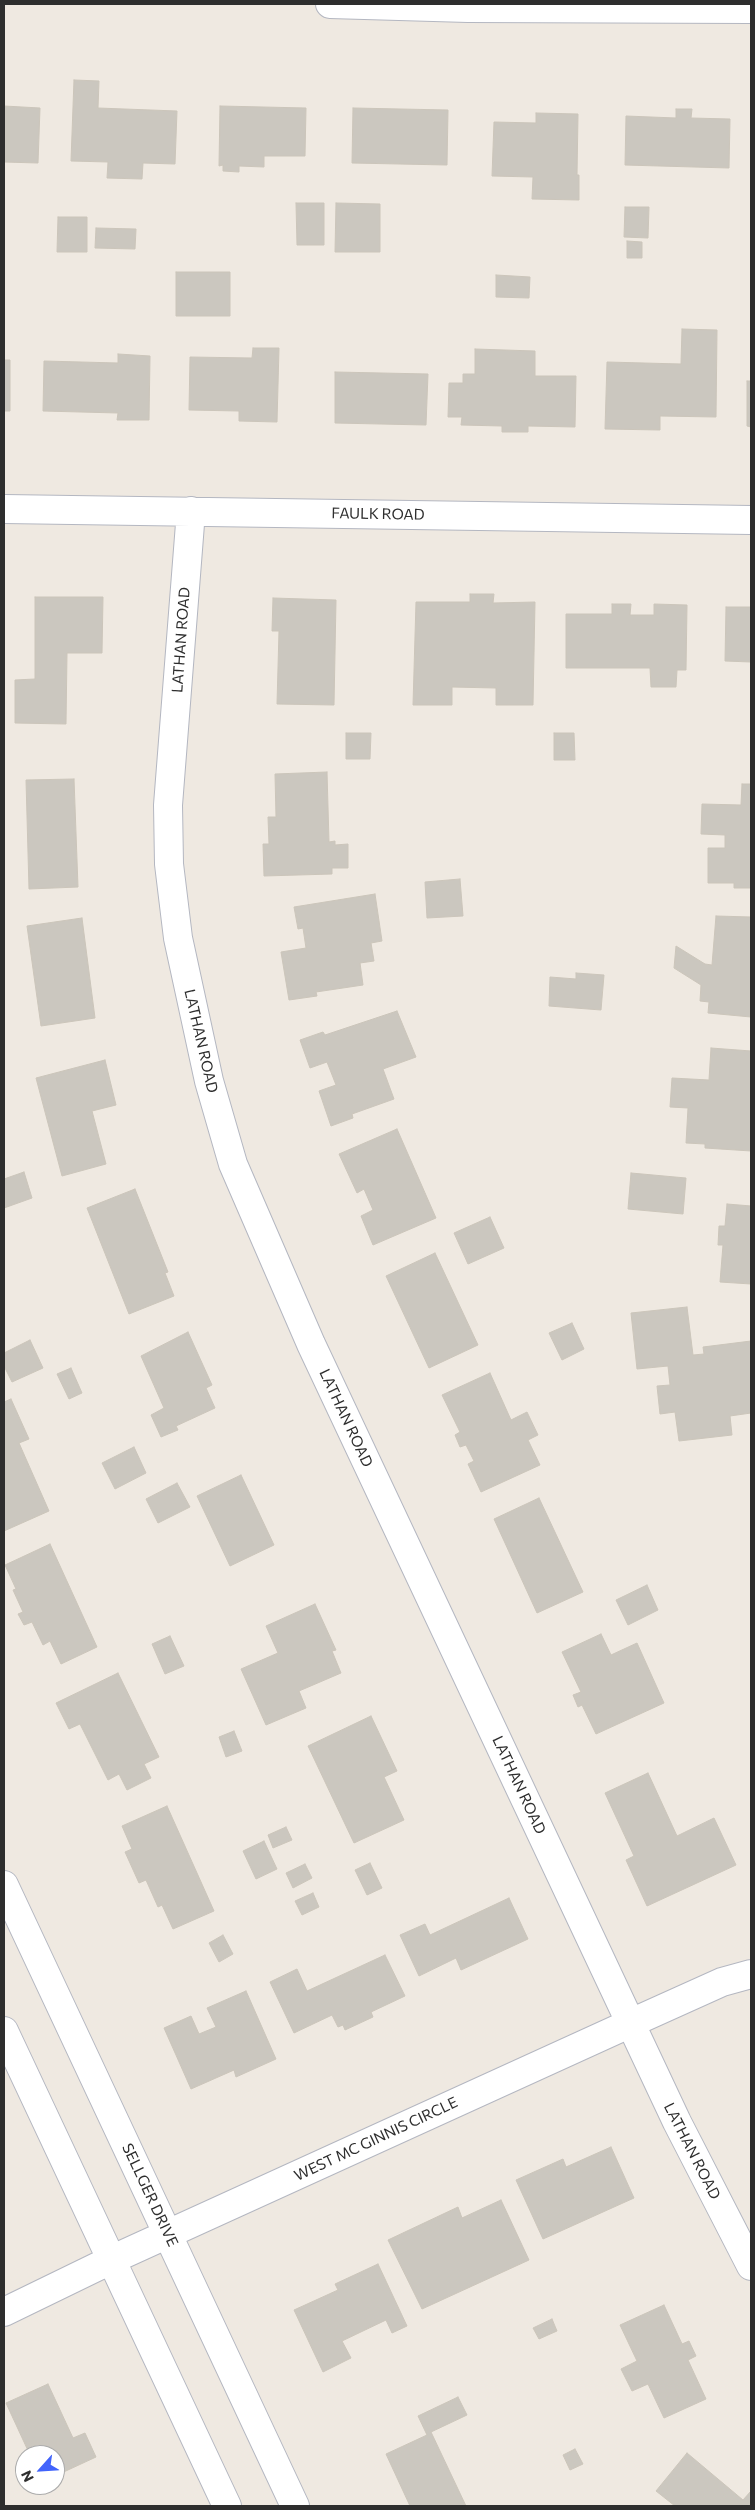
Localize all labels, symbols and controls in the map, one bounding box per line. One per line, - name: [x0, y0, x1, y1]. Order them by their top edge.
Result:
- street label: FAULK ROAD: [331, 504, 425, 524]
- street label: LATHAN ROAD: [168, 586, 194, 694]
- street label: LATHAN ROAD: [180, 987, 222, 1095]
- street label: LATHAN ROAD: [315, 1366, 377, 1470]
- street label: LATHAN ROAD: [488, 1733, 550, 1837]
- street label: WEST MC GINNIS CIRCLE: [291, 2093, 461, 2185]
- street label: LATHAN ROAD: [660, 2100, 724, 2202]
- street label: SELLGER DRIVE: [118, 2140, 182, 2250]
- north arrow: [15, 2445, 65, 2495]
- text: N: [17, 2468, 37, 2485]

